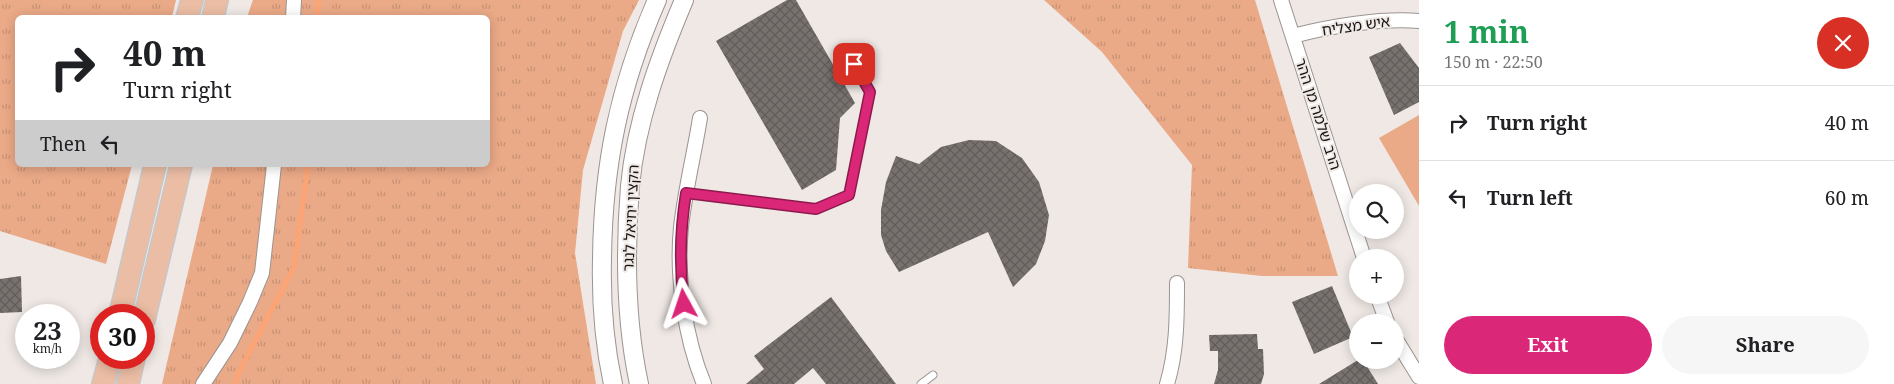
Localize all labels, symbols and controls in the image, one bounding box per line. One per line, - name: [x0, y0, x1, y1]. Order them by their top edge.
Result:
- street label: איש מצליח: [1320, 10, 1391, 40]
- text: 1 min: [1444, 11, 1529, 52]
- button: close: [1817, 17, 1869, 69]
- text: 40 m: [123, 29, 206, 76]
- icon: right: [40, 35, 105, 100]
- pin: [833, 43, 875, 85]
- icon: arrive: [840, 50, 868, 78]
- text: 150 m · 22:50: [1444, 51, 1543, 73]
- street label: הרב שלמה מן ההר: [1291, 55, 1346, 172]
- text: Turn right: [123, 74, 232, 104]
- icon: right: [1444, 109, 1472, 137]
- text: Turn right: [1487, 110, 1587, 136]
- text: 40 m: [1825, 110, 1869, 136]
- icon: left: [96, 130, 124, 158]
- text: Then: [40, 131, 86, 157]
- street label: הקצין יחיאל לנגר: [617, 164, 643, 272]
- map controls: [1349, 184, 1404, 369]
- button: search: [1349, 184, 1404, 239]
- icon: left: [1444, 184, 1472, 212]
- text: Turn left: [1487, 185, 1573, 211]
- text: 60 m: [1825, 185, 1869, 211]
- button: +: [1349, 249, 1404, 304]
- position arrow: [657, 277, 709, 329]
- speed limit sign: 30: [90, 304, 155, 369]
- text: 23: [33, 313, 62, 347]
- button: −: [1349, 314, 1404, 369]
- button: Exit: [1444, 316, 1652, 374]
- button: Share: [1662, 316, 1869, 374]
- text: km/h: [33, 340, 62, 357]

